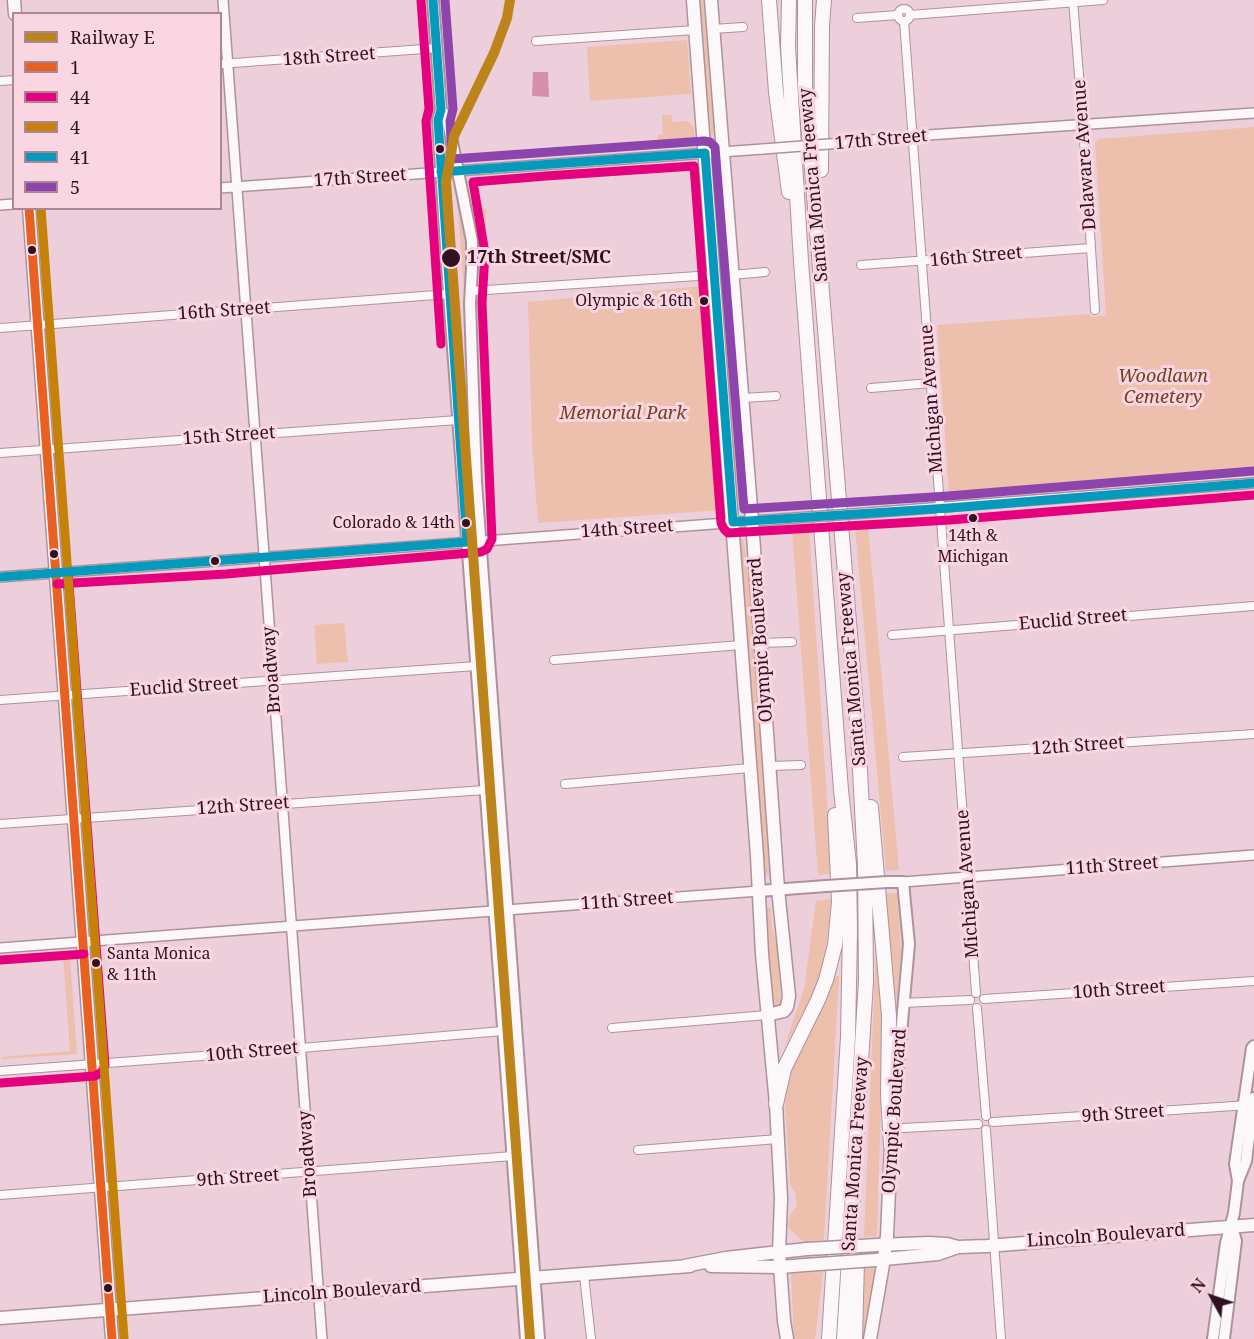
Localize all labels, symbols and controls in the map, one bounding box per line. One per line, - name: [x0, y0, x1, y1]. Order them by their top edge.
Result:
- legend: [12, 12, 222, 210]
- text: Railway E: [70, 25, 155, 49]
- street label: 18th Street: [282, 43, 376, 71]
- text: 1: [70, 55, 80, 79]
- street label: Delaware Avenue: [1069, 79, 1101, 231]
- text: 44: [70, 85, 90, 109]
- street label: Santa Monica Freeway: [795, 87, 833, 283]
- text: 4: [70, 115, 80, 139]
- street label: 17th Street: [834, 125, 928, 155]
- unlabelled marker: [434, 143, 446, 155]
- text: 41: [70, 145, 90, 169]
- street label: 17th Street: [313, 164, 407, 192]
- text: 5: [70, 175, 80, 199]
- street label: 16th Street: [929, 242, 1023, 272]
- unlabelled marker: [26, 244, 38, 256]
- marker: 17th Street/SMC: [440, 247, 462, 269]
- place label: 17th Street/SMC: [467, 247, 611, 269]
- place label: Olympic & 16th: [575, 291, 693, 311]
- marker: Olympic & 16th: [698, 295, 710, 307]
- street label: 16th Street: [177, 297, 271, 325]
- street label: Michigan Avenue: [916, 324, 948, 474]
- park label: Woodlawn Cemetery: [1118, 366, 1208, 409]
- park label: Memorial Park: [560, 403, 686, 425]
- street label: 15th Street: [182, 422, 276, 450]
- marker: 14th & Michigan: [967, 512, 979, 524]
- place label: Colorado & 14th: [333, 513, 455, 533]
- street label: 14th Street: [580, 515, 674, 543]
- marker: Colorado & 14th: [460, 517, 472, 529]
- place label: 14th & Michigan: [937, 526, 1009, 564]
- unlabelled marker: [48, 548, 60, 560]
- unlabelled marker: [209, 555, 221, 567]
- street label: Olympic Boulevard: [744, 557, 778, 723]
- street label: Santa Monica Freeway: [833, 571, 871, 767]
- street label: Euclid Street: [1018, 605, 1128, 635]
- street label: Broadway: [258, 626, 286, 714]
- street label: Euclid Street: [129, 672, 239, 702]
- street label: 12th Street: [1031, 732, 1125, 760]
- street label: 12th Street: [196, 792, 290, 820]
- street label: Michigan Avenue: [952, 809, 984, 959]
- street label: 11th Street: [1065, 852, 1159, 880]
- street label: 11th Street: [580, 887, 674, 915]
- place label: Santa Monica & 11th: [107, 944, 210, 982]
- marker: Santa Monica & 11th: [90, 957, 102, 969]
- street label: 10th Street: [1072, 976, 1166, 1004]
- street label: Olympic Boulevard: [878, 1028, 912, 1194]
- street label: 10th Street: [205, 1037, 299, 1067]
- street label: Santa Monica Freeway: [838, 1056, 874, 1252]
- street label: 9th Street: [1081, 1100, 1165, 1128]
- street label: Broadway: [294, 1110, 322, 1198]
- street label: 9th Street: [196, 1164, 280, 1192]
- street label: Lincoln Boulevard: [1026, 1220, 1186, 1252]
- north arrow: [1182, 1267, 1242, 1327]
- text: N: [1186, 1274, 1211, 1297]
- street label: Lincoln Boulevard: [262, 1276, 422, 1308]
- unlabelled marker: [102, 1282, 114, 1294]

